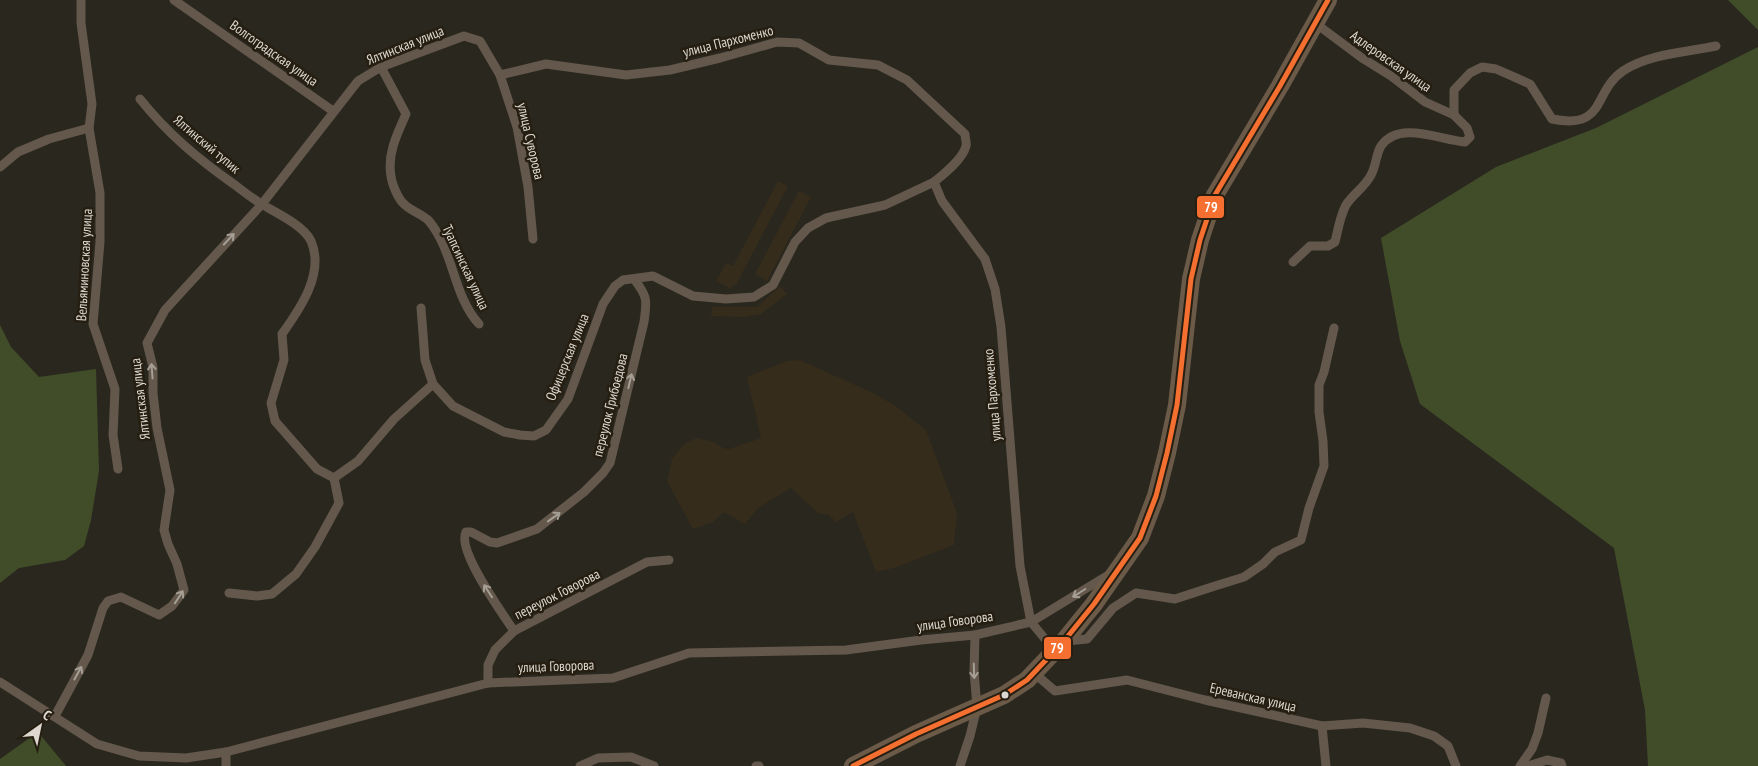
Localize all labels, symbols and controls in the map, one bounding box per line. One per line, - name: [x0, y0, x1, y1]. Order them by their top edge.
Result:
- street label: Волгоградская улица: [226, 16, 322, 90]
- street label: Ялтинская улица: [364, 21, 446, 69]
- street label: улица Пархоменко: [681, 21, 775, 61]
- street label: Адлеровская улица: [1347, 26, 1435, 96]
- street label: улица Суворова: [513, 101, 549, 181]
- street label: Ялтинский тупик: [170, 111, 245, 178]
- line badge: 79: [1196, 195, 1225, 219]
- text: 79: [1204, 198, 1218, 216]
- street label: Вельяминовская улица: [72, 208, 96, 322]
- street label: Туапсинская улица: [438, 222, 494, 312]
- one-way arrow: [223, 232, 235, 245]
- street label: Офицерская улица: [541, 311, 593, 403]
- street label: улица Пархоменко: [979, 348, 1005, 442]
- street label: переулок Грибоедова: [588, 352, 632, 458]
- street label: Ялтинская улица: [126, 357, 154, 441]
- one-way arrow: [148, 364, 157, 380]
- one-way arrow: [626, 374, 635, 390]
- one-way arrow: [547, 512, 561, 522]
- street label: переулок Говорова: [511, 565, 603, 623]
- one-way arrow: [483, 584, 493, 598]
- one-way arrow: [1073, 588, 1087, 598]
- one-way arrow: [174, 590, 184, 604]
- street label: улица Говорова: [916, 607, 994, 635]
- line badge: 79: [1043, 636, 1072, 660]
- text: 79: [1050, 639, 1064, 657]
- street label: улица Говорова: [517, 656, 595, 676]
- one-way arrow: [970, 663, 979, 679]
- one-way arrow: [73, 667, 83, 681]
- street label: Ереванская улица: [1208, 678, 1298, 716]
- unlabelled marker: [1000, 690, 1010, 700]
- north arrow: [15, 701, 65, 751]
- text: С: [39, 706, 55, 725]

